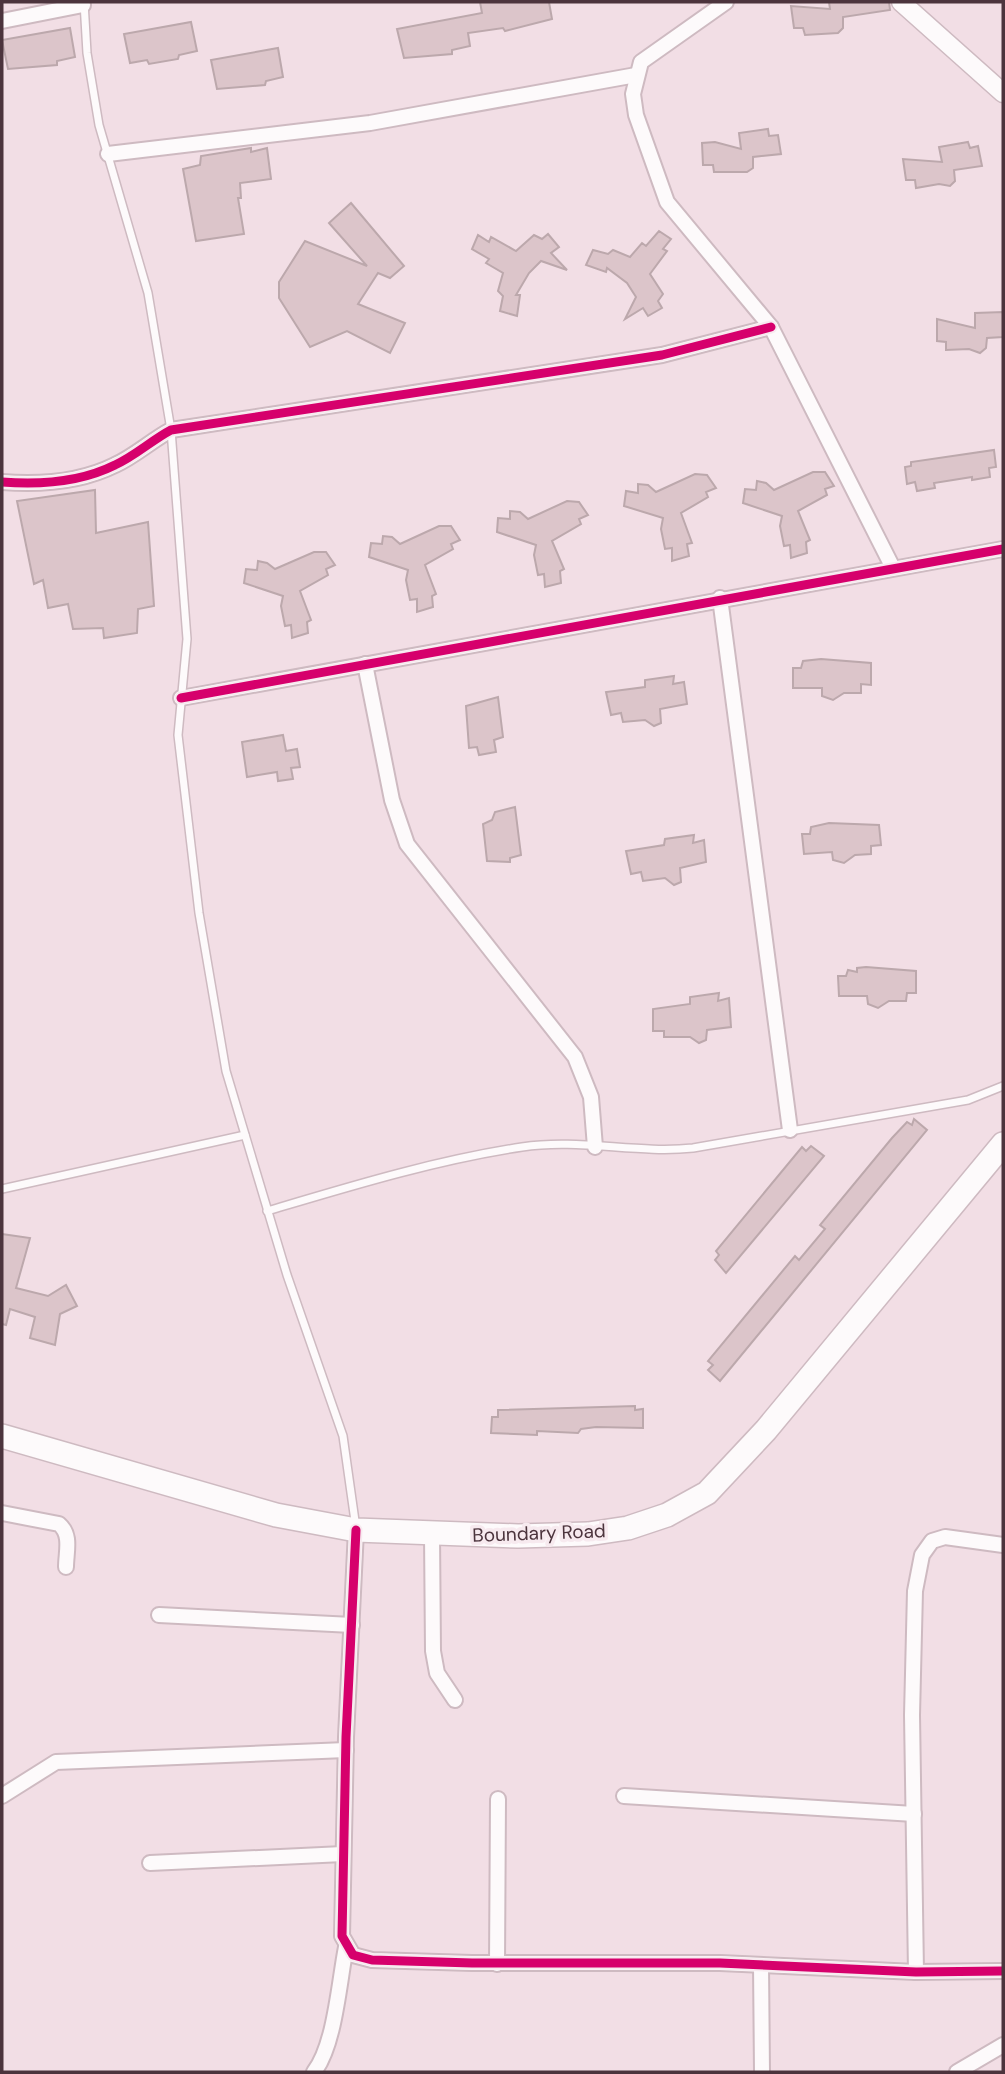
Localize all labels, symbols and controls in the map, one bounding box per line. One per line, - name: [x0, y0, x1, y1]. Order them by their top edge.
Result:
- street label: Boundary Road: [472, 1518, 606, 1548]

